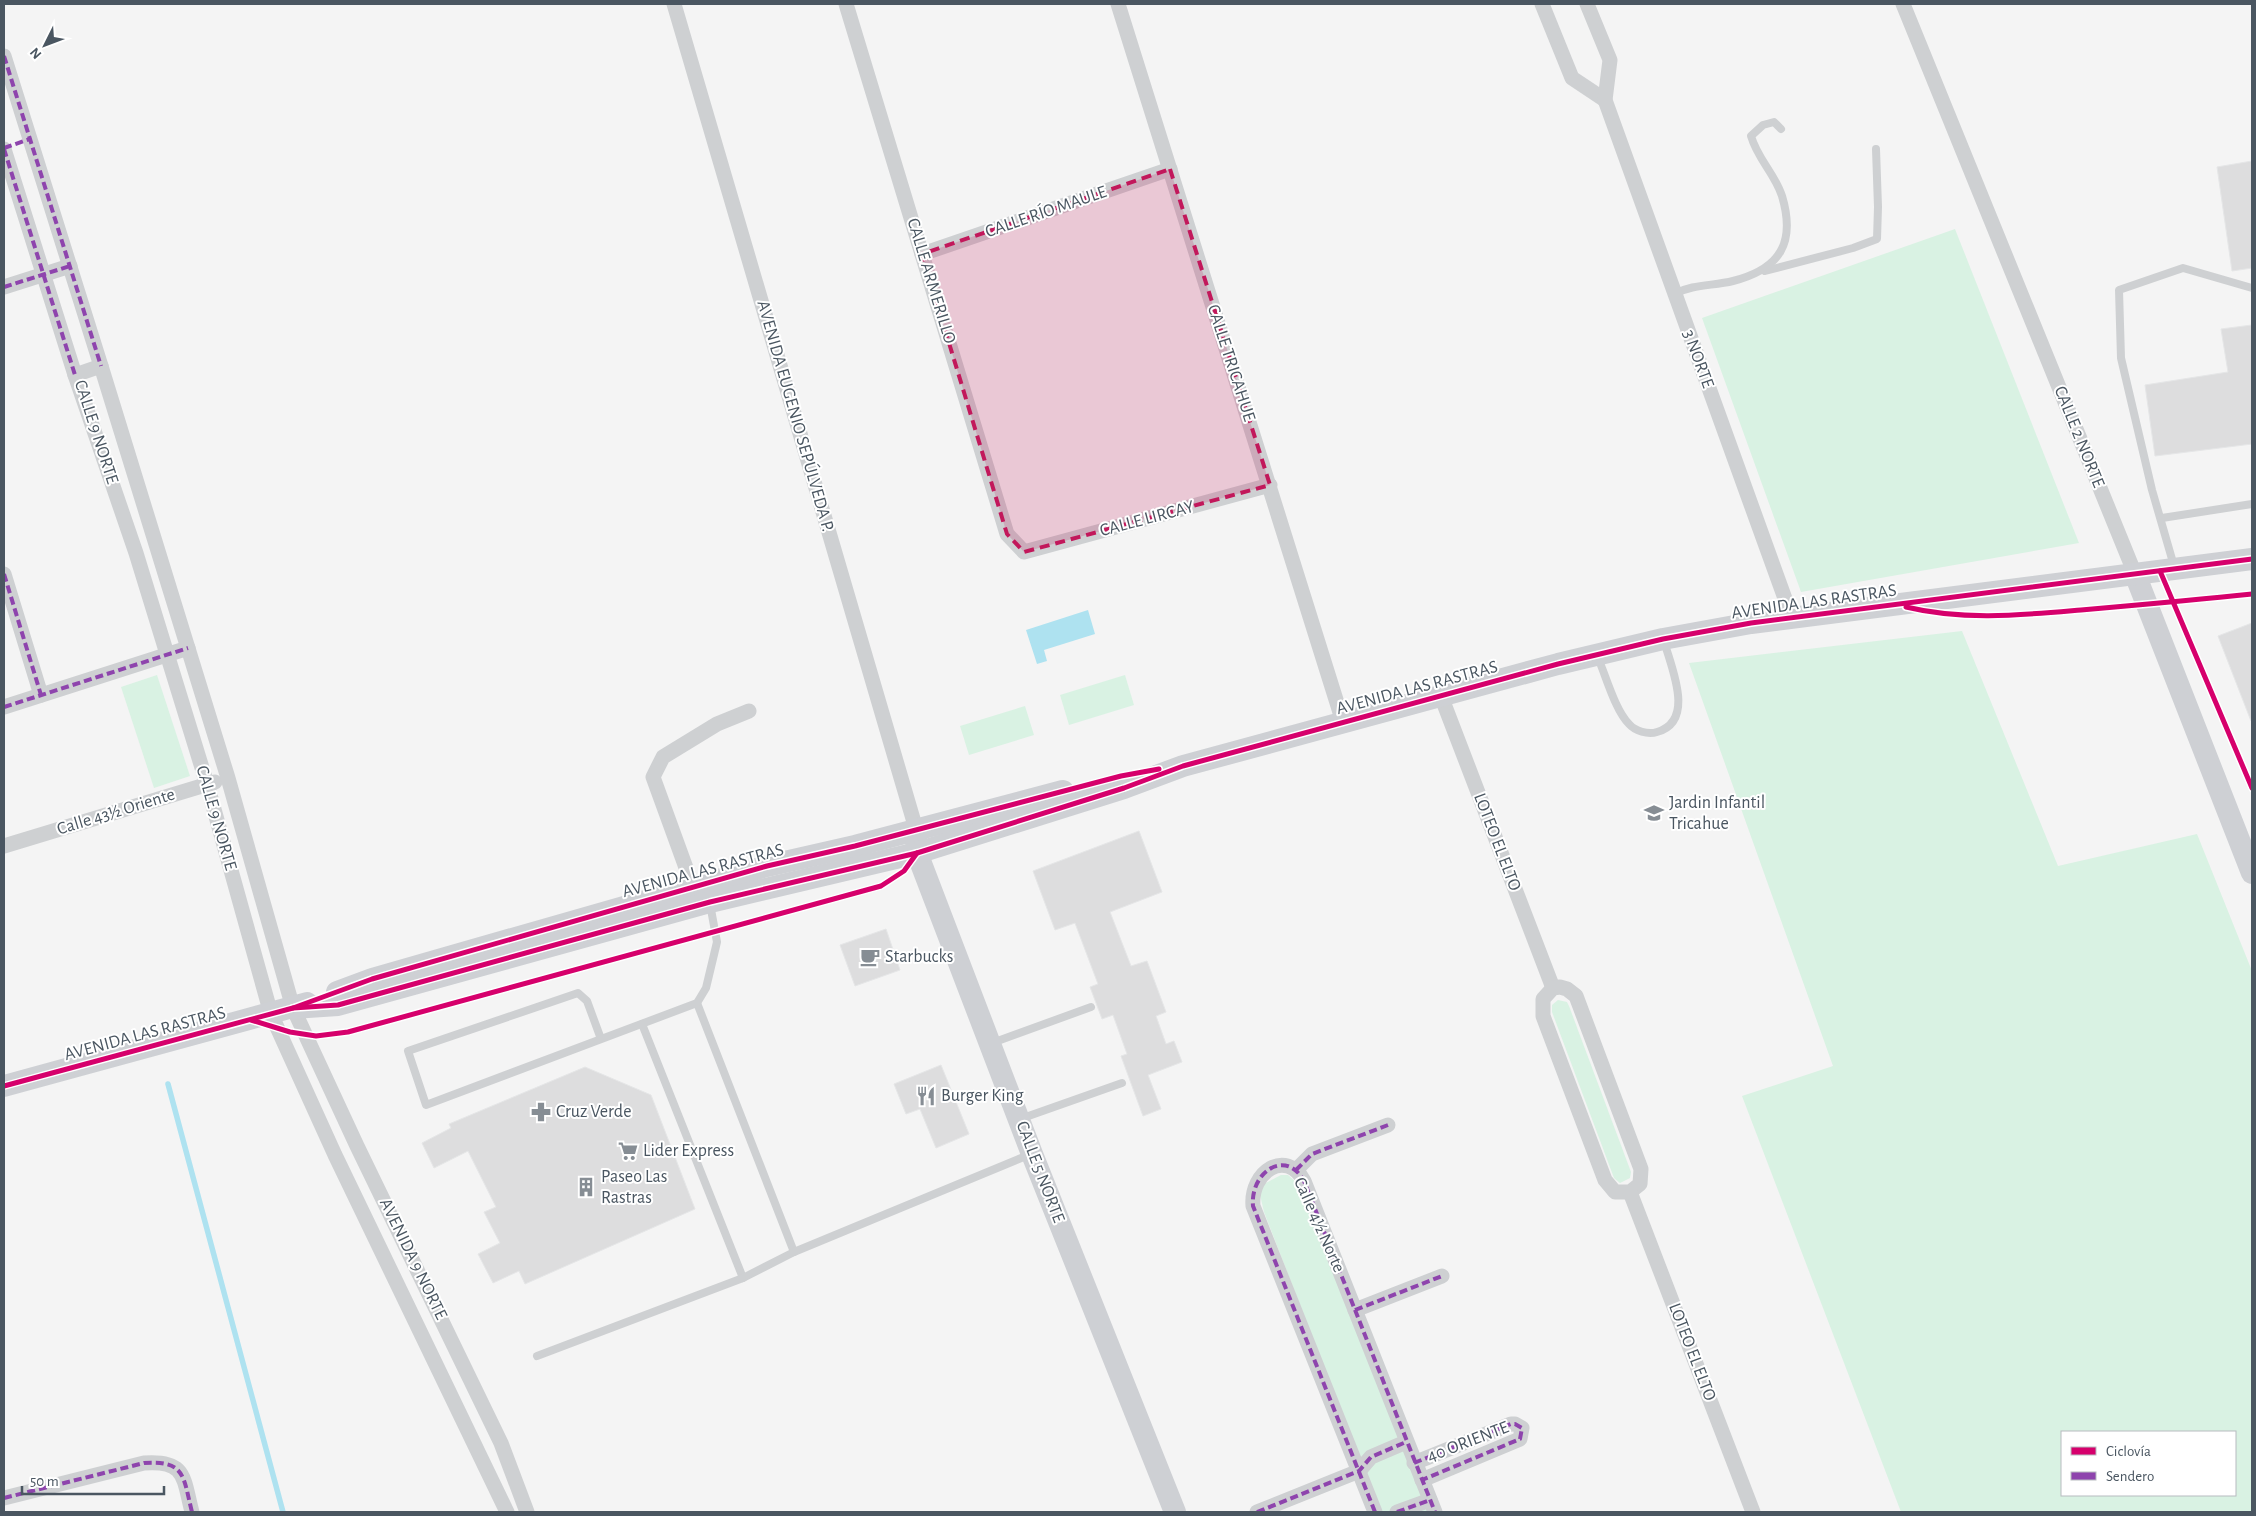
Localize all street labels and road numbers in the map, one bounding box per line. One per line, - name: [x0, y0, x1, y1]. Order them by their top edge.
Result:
- street label: CALLE RÍO MAULE: [982, 180, 1109, 241]
- street label: CALLE ARMERILLO: [903, 216, 959, 346]
- street label: AVENIDA EUGENIO SEPÚLVEDA P.: [753, 298, 840, 534]
- street label: CALLE TRICAHUE: [1204, 302, 1258, 424]
- street label: 3 NORTE: [1679, 327, 1717, 391]
- street label: CALLE 9 NORTE: [71, 378, 121, 486]
- street label: CALLE 2 NORTE: [2050, 384, 2108, 491]
- street label: CALLE LIRCAY: [1098, 498, 1197, 540]
- street label: AVENIDA LAS RASTRAS: [1730, 582, 1898, 622]
- street label: AVENIDA LAS RASTRAS: [1334, 658, 1500, 718]
- street label: CALLE 9 NORTE: [192, 764, 240, 873]
- street label: Calle 43½ Oriente: [55, 786, 177, 838]
- street label: LOTEO EL ELTO: [1470, 791, 1524, 893]
- street label: AVENIDA LAS RASTRAS: [620, 841, 786, 901]
- street label: AVENIDA LAS RASTRAS: [62, 1004, 228, 1064]
- street label: CALLE 5 NORTE: [1012, 1119, 1068, 1226]
- street label: Calle 4½ Norte: [1290, 1175, 1348, 1275]
- street label: AVENIDA 9 NORTE: [376, 1196, 450, 1323]
- street label: LOTEO EL ELTO: [1665, 1301, 1719, 1403]
- street label: 40 ORIENTE: [1425, 1418, 1511, 1466]

